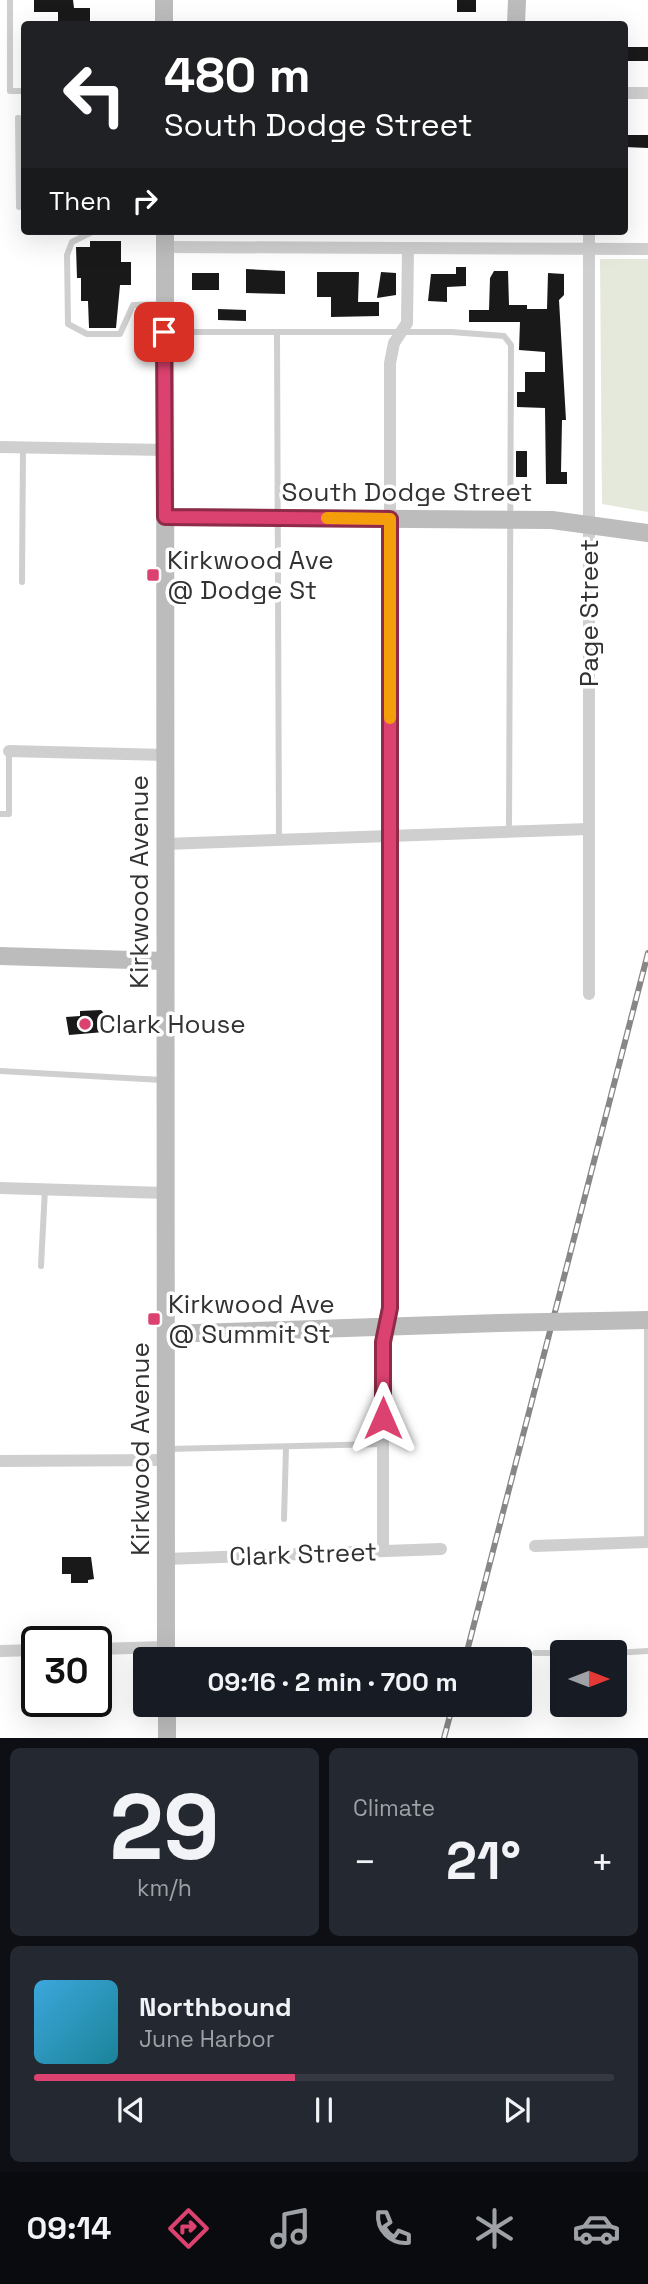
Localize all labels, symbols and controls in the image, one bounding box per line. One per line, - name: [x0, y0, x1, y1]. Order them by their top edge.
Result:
- text: 480 m: [164, 44, 311, 106]
- icon: left: [49, 49, 140, 140]
- text: South Dodge Street: [164, 105, 473, 145]
- icon: right: [126, 182, 164, 220]
- text: Then: [49, 184, 112, 218]
- pin: [134, 302, 194, 362]
- icon: arrive: [145, 313, 183, 351]
- street label: South Dodge Street: [282, 475, 532, 509]
- street label: Page Street: [572, 539, 606, 687]
- place label: Kirkwood Ave @ Dodge St: [167, 543, 334, 607]
- marker: Kirkwood Ave @ Dodge St: [145, 567, 161, 583]
- street label: Kirkwood Avenue: [122, 775, 156, 989]
- place label: Clark House: [99, 1007, 246, 1041]
- marker: Clark House: [77, 1016, 93, 1032]
- place label: Kirkwood Ave @ Summit St: [168, 1287, 335, 1351]
- marker: Kirkwood Ave @ Summit St: [146, 1311, 162, 1327]
- street label: Kirkwood Avenue: [123, 1342, 157, 1556]
- position arrow: [346, 1381, 420, 1455]
- street label: Clark Street: [228, 1534, 378, 1574]
- speed limit sign: 30: [21, 1626, 112, 1717]
- north arrow: [550, 1640, 626, 1717]
- map controls: [550, 1640, 627, 1717]
- text: 09:16 · 2 min · 700 m: [207, 1665, 458, 1699]
- text: 29: [110, 1769, 219, 1886]
- text: Climate: [353, 1793, 435, 1823]
- text: 21°: [446, 1828, 521, 1894]
- text: −: [353, 1838, 377, 1886]
- text: +: [590, 1838, 614, 1886]
- text: km/h: [137, 1873, 192, 1903]
- text: Northbound: [139, 1990, 292, 2024]
- text: June Harbor: [139, 2024, 274, 2054]
- icon: previous: [112, 2091, 150, 2129]
- icon: pause: [305, 2091, 343, 2129]
- icon: next: [498, 2091, 536, 2129]
- icon: directions: [164, 2204, 213, 2253]
- icon: music: [266, 2204, 315, 2253]
- icon: phone: [368, 2204, 417, 2253]
- icon: climate: [470, 2204, 519, 2253]
- icon: car: [572, 2204, 621, 2253]
- text: 09:14: [27, 2208, 111, 2248]

